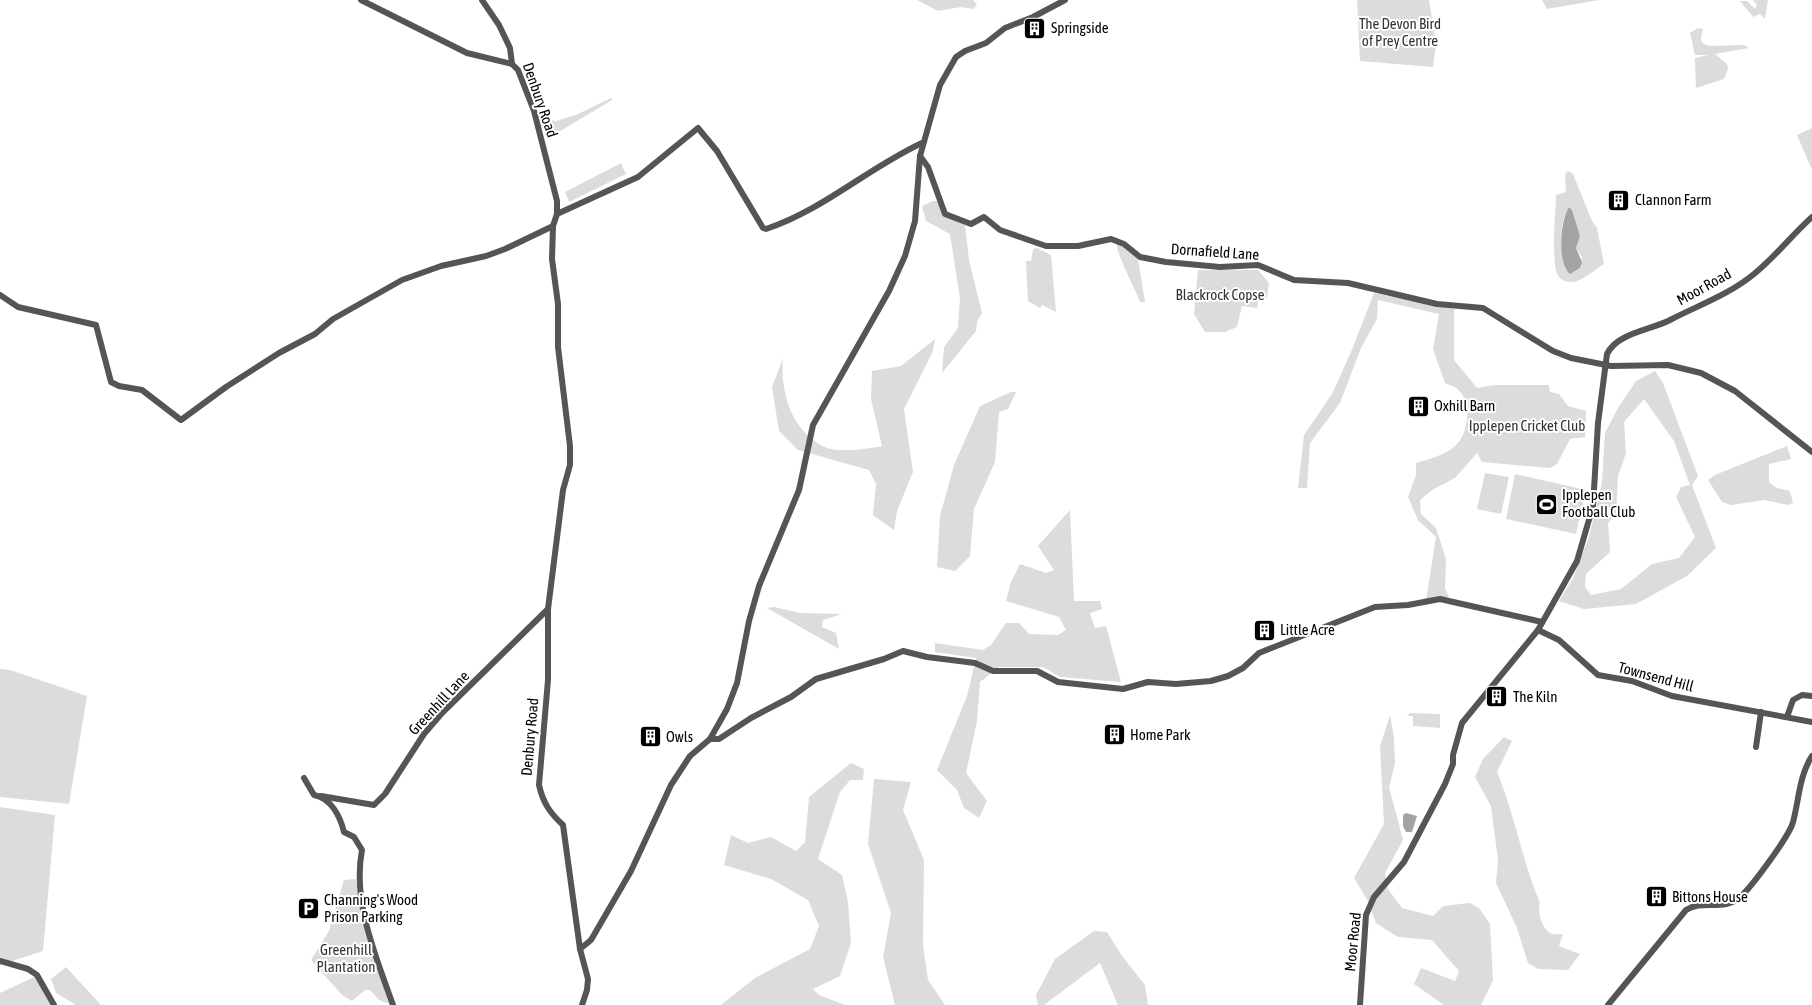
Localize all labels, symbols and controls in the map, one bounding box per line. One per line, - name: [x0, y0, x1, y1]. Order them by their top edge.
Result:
- park label: The Devon Bird of Prey Centre: [1359, 15, 1441, 49]
- building icon: Springside: [1023, 16, 1047, 40]
- place label: Springside: [1051, 19, 1109, 36]
- street label: Denbury Road: [520, 60, 561, 140]
- building icon: Clannon Farm: [1607, 188, 1631, 212]
- place label: Clannon Farm: [1635, 191, 1712, 208]
- street label: Dornafield Lane: [1170, 240, 1260, 263]
- street label: Moor Road: [1674, 265, 1734, 308]
- park label: Blackrock Copse: [1176, 286, 1265, 303]
- building icon: Oxhill Barn: [1406, 394, 1430, 418]
- place label: Oxhill Barn: [1434, 397, 1495, 414]
- park label: Ipplepen Cricket Club: [1469, 417, 1585, 434]
- place label: Ipplepen Football Club: [1562, 486, 1635, 520]
- sports icon: Ipplepen Football Club: [1534, 492, 1558, 516]
- building icon: Little Acre: [1252, 618, 1276, 642]
- place label: Little Acre: [1280, 621, 1335, 638]
- street label: Townsend Hill: [1617, 658, 1696, 695]
- street label: Greenhill Lane: [405, 667, 473, 738]
- building icon: The Kiln: [1485, 685, 1509, 709]
- place label: The Kiln: [1513, 688, 1557, 705]
- street label: Denbury Road: [518, 697, 541, 777]
- building icon: Home Park: [1102, 723, 1126, 747]
- building icon: Owls: [638, 725, 662, 749]
- place label: Home Park: [1130, 726, 1191, 743]
- place label: Owls: [666, 728, 693, 745]
- building icon: Bittons House: [1644, 885, 1668, 909]
- place label: Bittons House: [1672, 888, 1748, 905]
- place label: Channing's Wood Prison Parking: [324, 891, 418, 925]
- parking icon: Channing's Wood Prison Parking: [296, 897, 320, 921]
- street label: Moor Road: [1341, 912, 1364, 972]
- park label: Greenhill Plantation: [317, 941, 375, 975]

